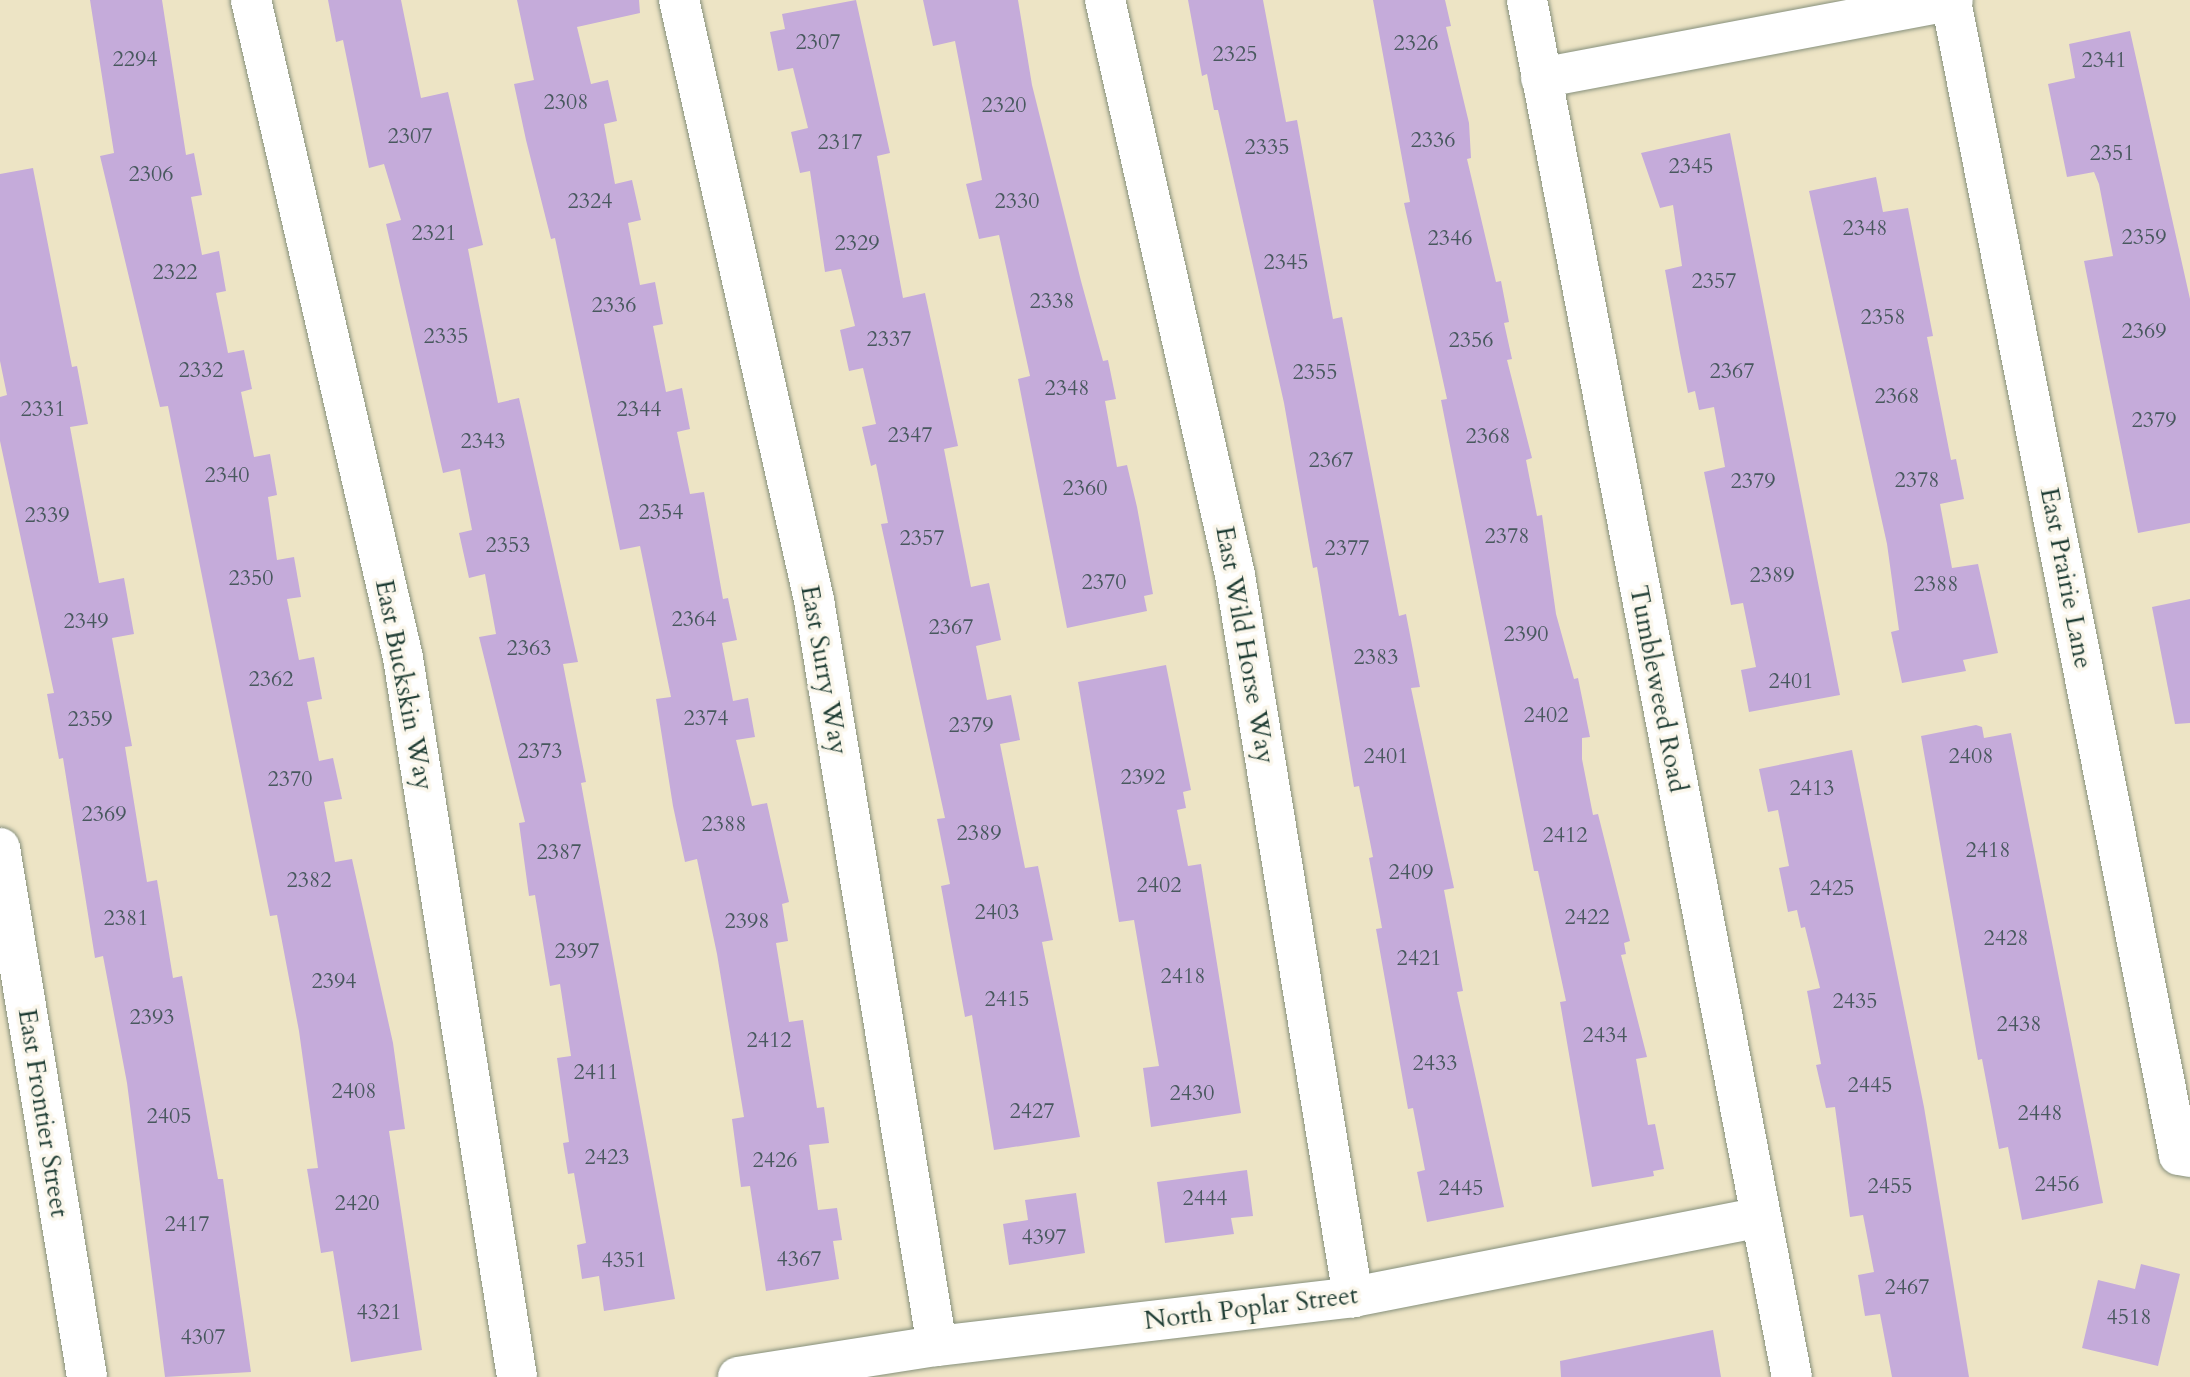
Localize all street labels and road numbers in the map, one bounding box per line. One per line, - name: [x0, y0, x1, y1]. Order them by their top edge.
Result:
- street label: East Prairie Lane: [2033, 485, 2099, 671]
- street label: East Wild Horse Way: [1209, 524, 1281, 766]
- street label: East Buckskin Way: [368, 577, 440, 793]
- street label: East Surry Way: [794, 583, 854, 757]
- street label: Tumbleweed Road: [1623, 583, 1693, 795]
- street label: East Frontier Street: [11, 1007, 75, 1219]
- street label: North Poplar Street: [1142, 1279, 1360, 1337]

